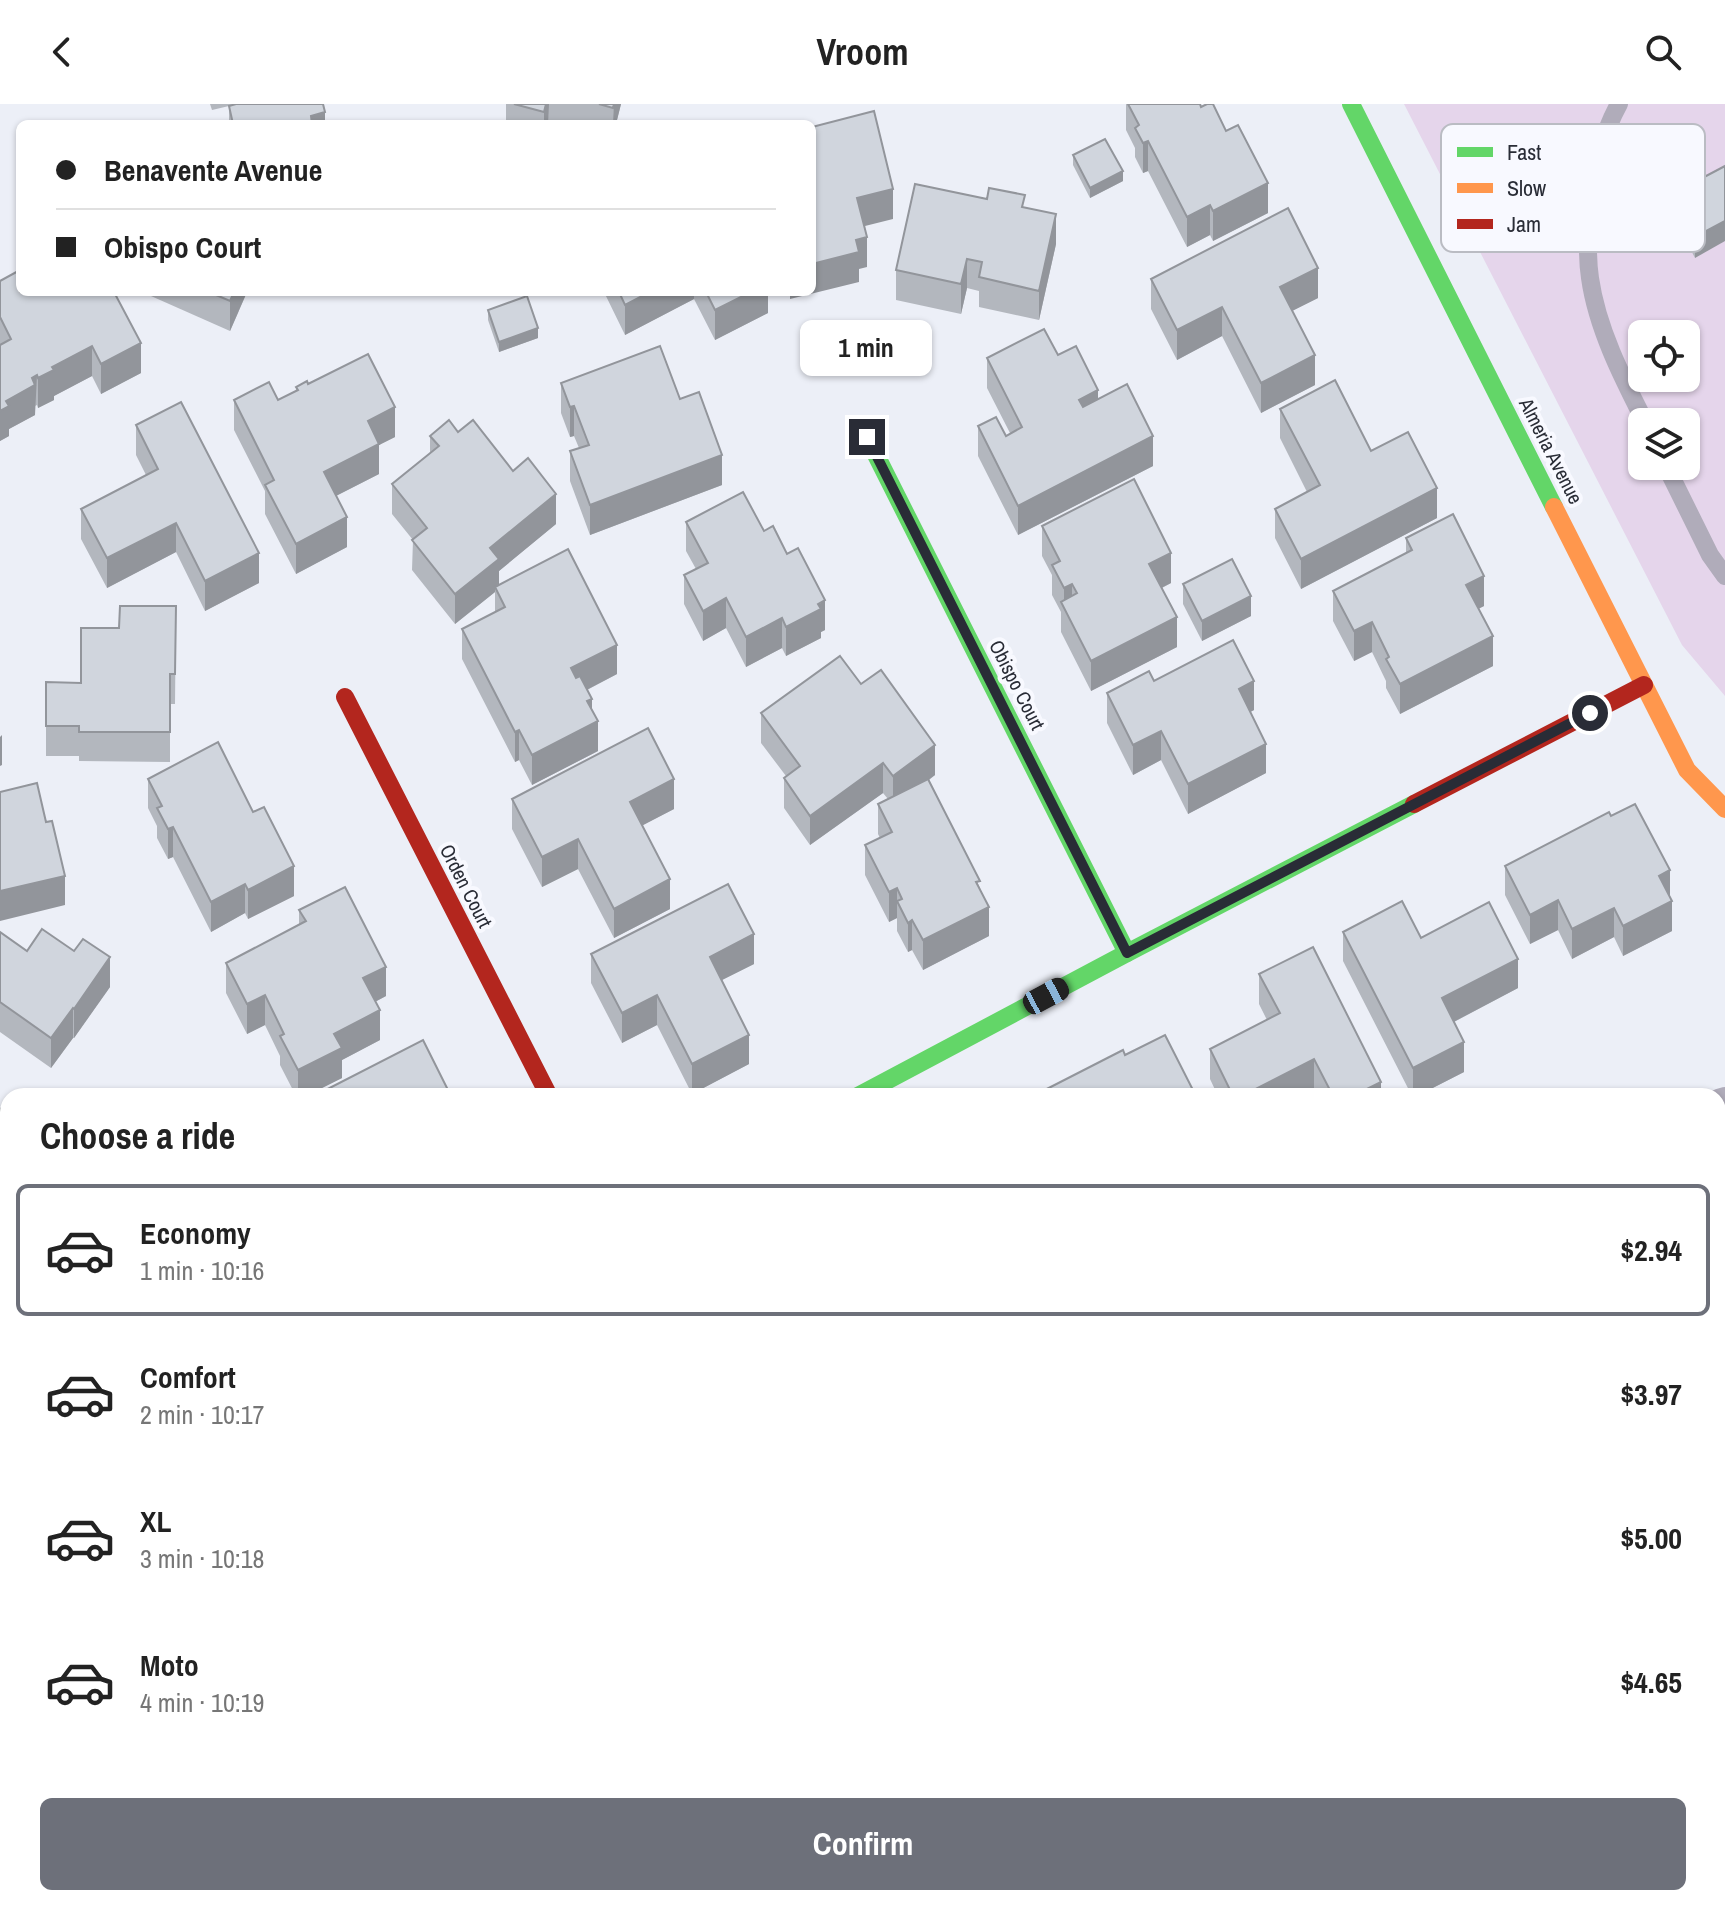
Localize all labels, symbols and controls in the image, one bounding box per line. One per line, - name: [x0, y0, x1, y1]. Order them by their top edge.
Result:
- text: Vroom: [817, 28, 908, 76]
- icon: back: [40, 30, 84, 74]
- icon: search: [1641, 30, 1685, 74]
- legend: [1441, 124, 1705, 252]
- text: Fast: [1507, 137, 1541, 167]
- text: Benavente Avenue: [104, 150, 322, 190]
- text: Slow: [1507, 173, 1546, 203]
- text: Jam: [1507, 209, 1541, 239]
- text: Obispo Court: [104, 227, 261, 267]
- map controls: [1628, 320, 1700, 480]
- button: locate: [1628, 320, 1700, 392]
- callout: 1 min: [801, 321, 933, 377]
- text: 1 min: [838, 330, 894, 365]
- street label: Almeria Avenue: [1513, 392, 1590, 508]
- button: layers: [1628, 408, 1700, 480]
- route end: [849, 419, 885, 455]
- street label: Obispo Court: [983, 635, 1052, 735]
- route start: [1572, 695, 1608, 731]
- street label: Orden Court: [434, 839, 499, 932]
- car: [1019, 974, 1073, 1018]
- text: Choose a ride: [40, 1112, 235, 1160]
- text: Economy: [140, 1213, 251, 1253]
- icon: car: [44, 1214, 116, 1286]
- text: $2.94: [1620, 1230, 1682, 1270]
- text: 1 min · 10:16: [140, 1253, 264, 1288]
- text: Comfort: [140, 1357, 236, 1397]
- icon: car: [44, 1358, 116, 1430]
- text: $3.97: [1620, 1374, 1682, 1414]
- text: 2 min · 10:17: [140, 1397, 264, 1432]
- text: XL: [140, 1501, 171, 1541]
- icon: car: [44, 1502, 116, 1574]
- text: $5.00: [1620, 1518, 1682, 1558]
- text: 3 min · 10:18: [140, 1541, 264, 1576]
- text: Moto: [140, 1645, 199, 1685]
- icon: car: [44, 1646, 116, 1718]
- text: $4.65: [1620, 1662, 1682, 1702]
- text: 4 min · 10:19: [140, 1685, 264, 1720]
- button: Confirm: [40, 1798, 1686, 1890]

